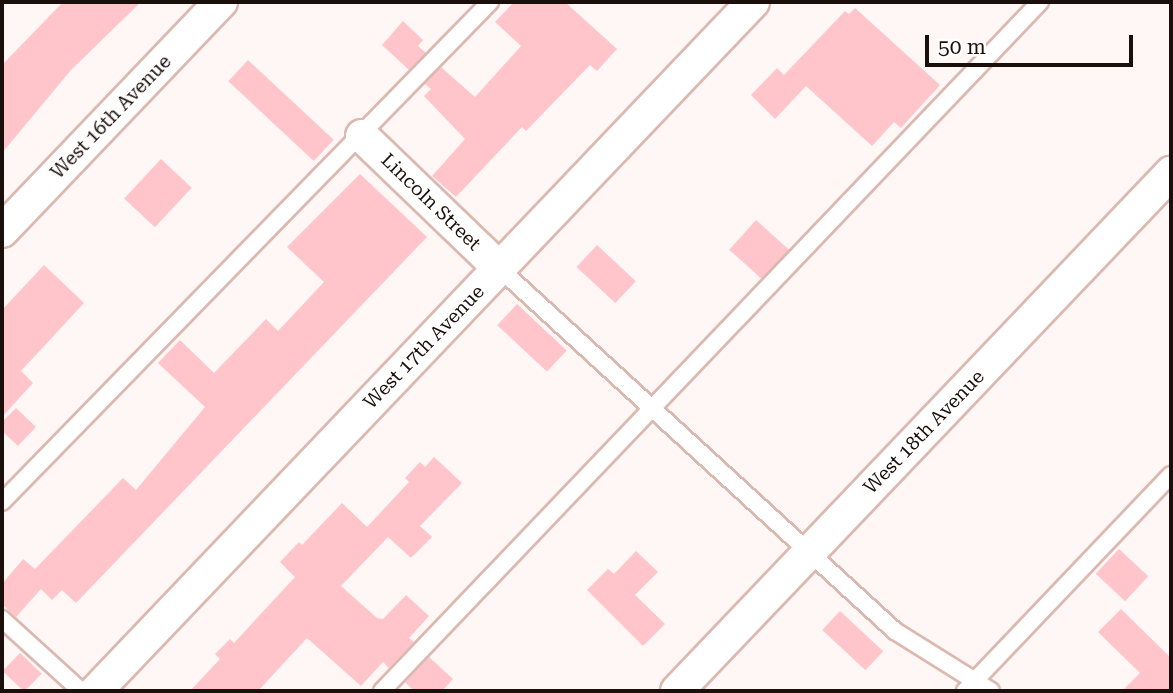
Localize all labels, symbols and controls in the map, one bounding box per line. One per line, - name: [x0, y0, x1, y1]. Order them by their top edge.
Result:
- scale bar: [928, 21, 1136, 65]
- text: 50 m: [938, 35, 986, 59]
- street label: West 16th Avenue: [46, 50, 176, 184]
- street label: Lincoln Street: [376, 149, 486, 255]
- street label: West 17th Avenue: [359, 280, 489, 414]
- street label: West 18th Avenue: [859, 365, 989, 499]

